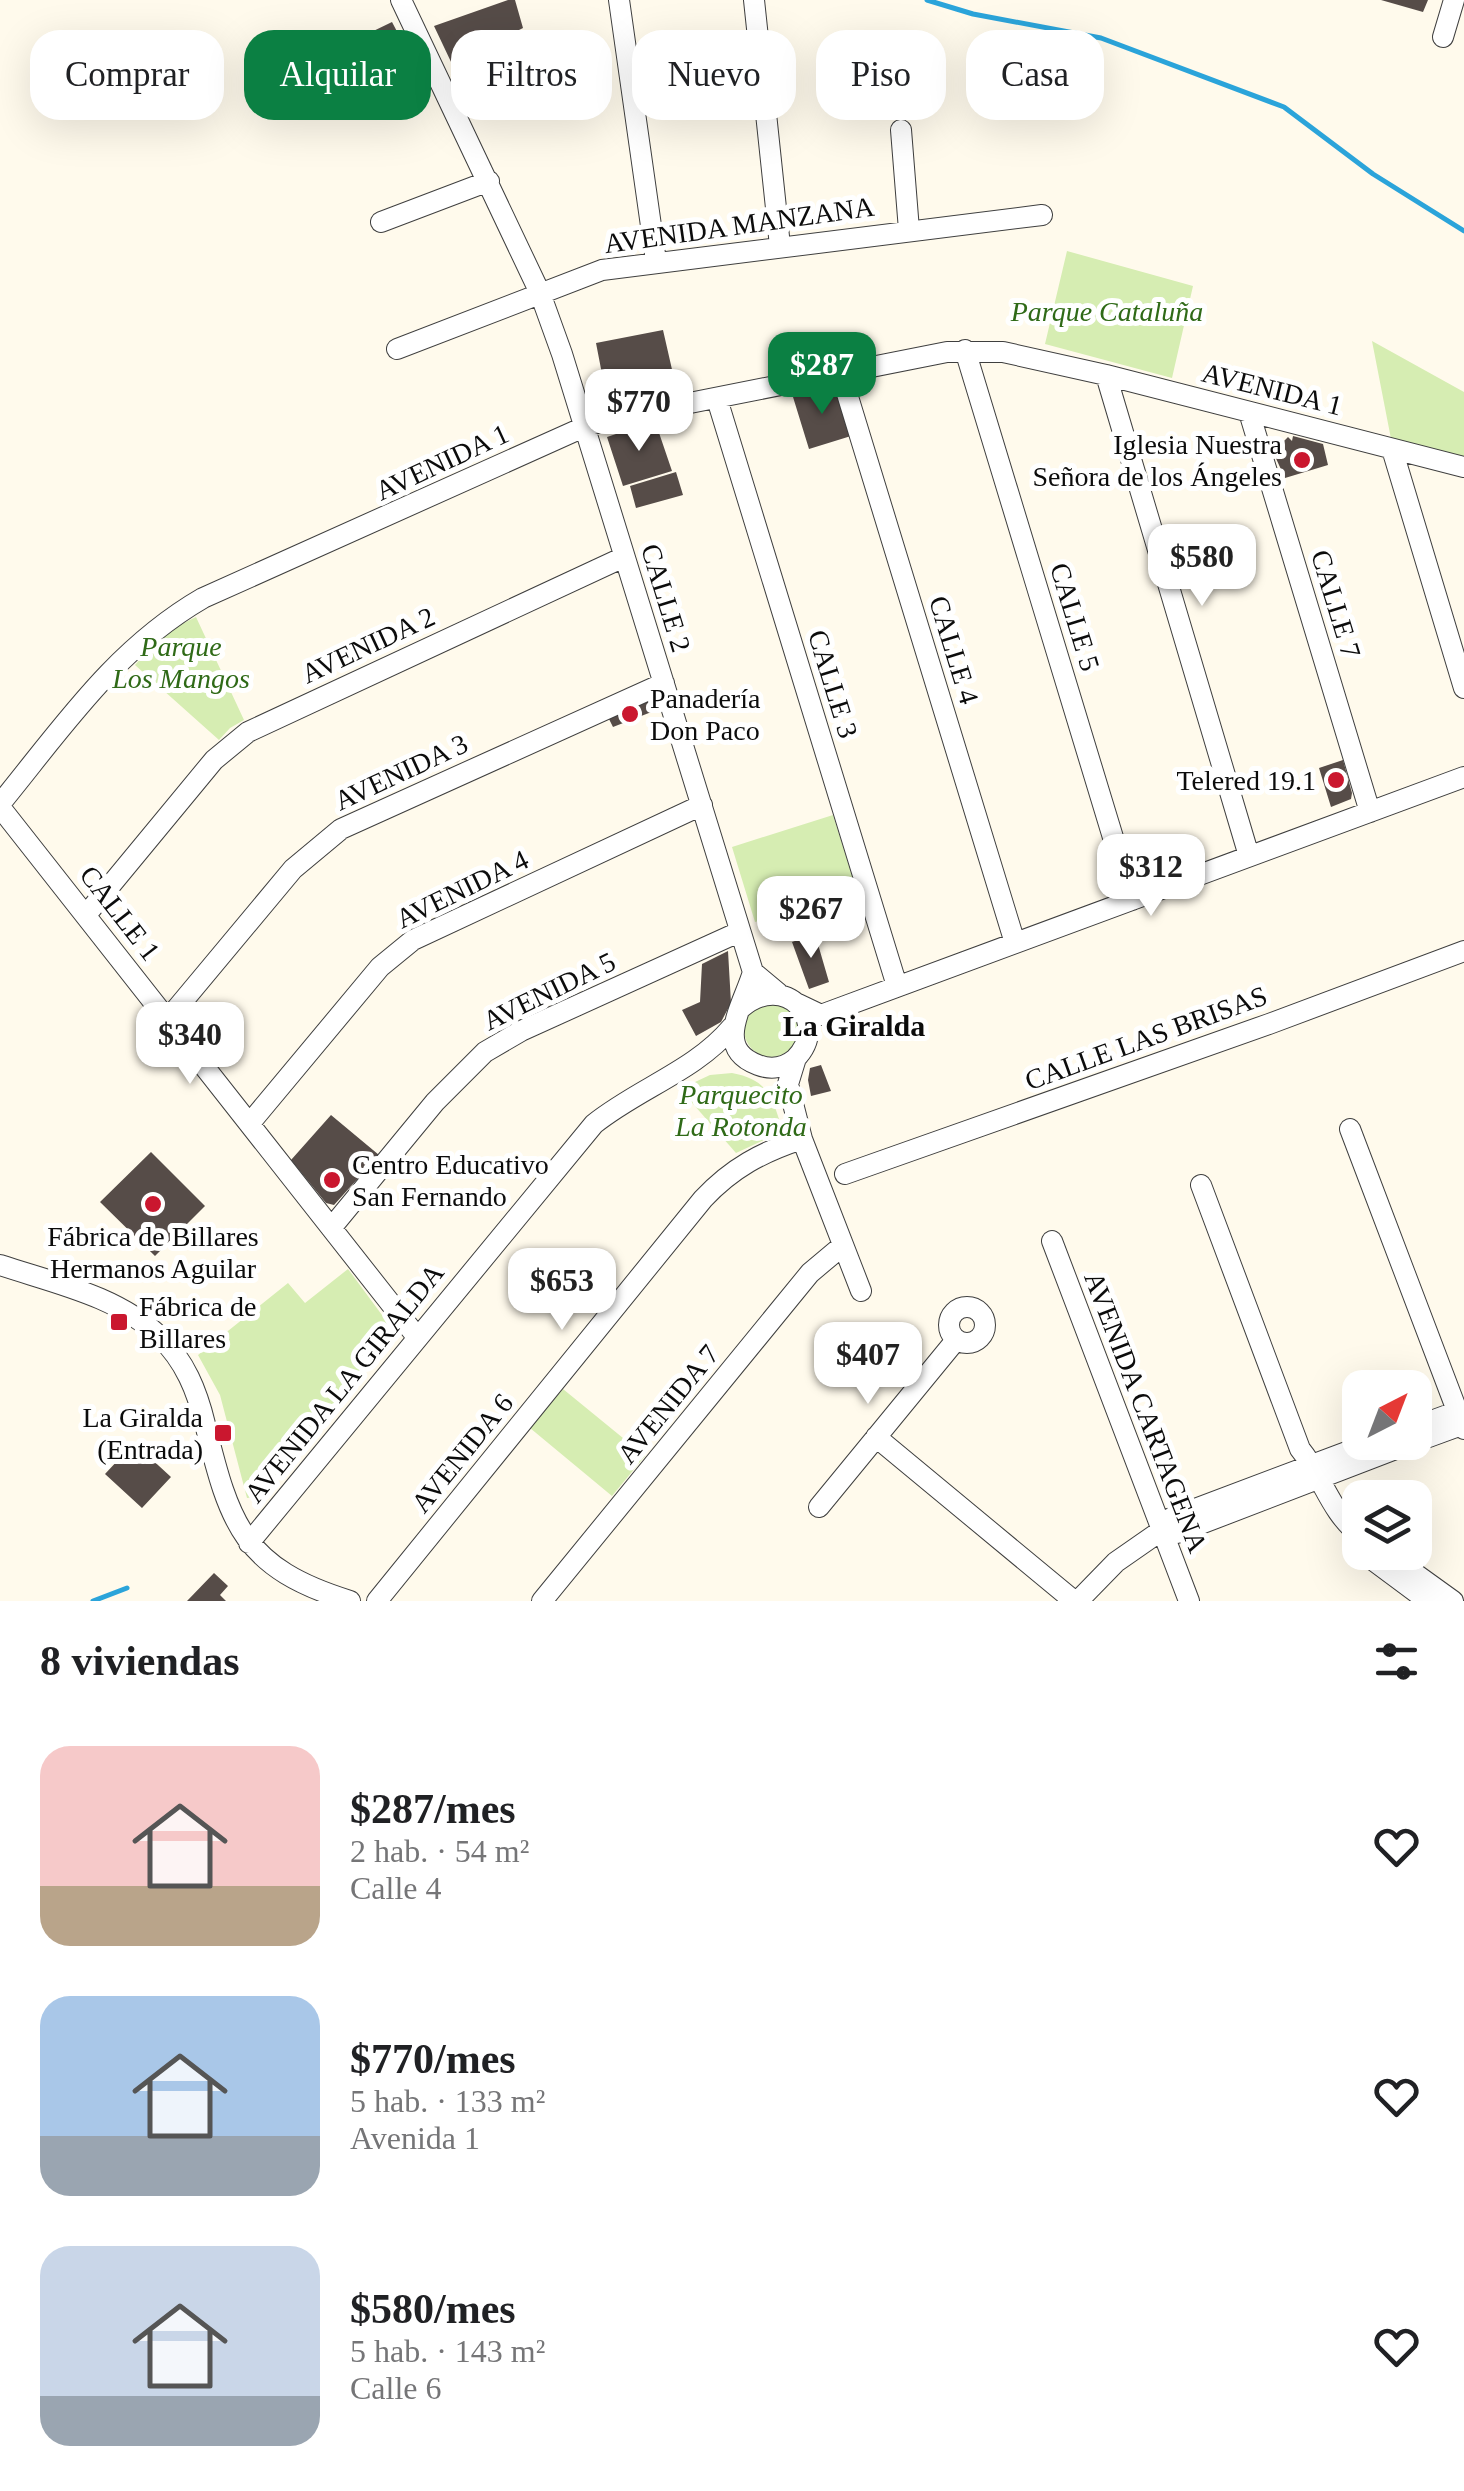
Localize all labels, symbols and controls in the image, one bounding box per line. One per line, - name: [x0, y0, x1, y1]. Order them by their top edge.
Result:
- chip: Comprar: [30, 30, 224, 120]
- chip: Alquilar: [244, 30, 431, 120]
- chip: Filtros: [451, 30, 612, 120]
- chip: Nuevo: [632, 30, 796, 120]
- chip: Piso: [816, 30, 946, 120]
- chip: Casa: [966, 30, 1104, 120]
- street label: AVENIDA MANZANA: [602, 191, 877, 259]
- park label: Parque Cataluña: [1010, 296, 1203, 327]
- pin: $287: [763, 332, 881, 417]
- text: $287: [790, 346, 854, 382]
- street label: AVENIDA 1: [1199, 357, 1345, 421]
- pin: $770: [580, 369, 698, 454]
- text: $770: [607, 383, 671, 419]
- street label: AVENIDA 1: [370, 418, 514, 506]
- place label: Iglesia Nuestra Señora de los Ángeles: [1032, 429, 1283, 492]
- marker: Iglesia Nuestra Señora de los Ángeles: [1291, 449, 1313, 471]
- pin: $580: [1143, 524, 1261, 609]
- text: $580: [1170, 538, 1234, 574]
- street label: CALLE 2: [635, 540, 697, 656]
- street label: CALLE 7: [1305, 546, 1367, 662]
- street label: CALLE 5: [1044, 559, 1106, 675]
- street label: CALLE 4: [923, 592, 985, 708]
- street label: AVENIDA 2: [296, 601, 440, 689]
- street label: CALLE 3: [802, 626, 864, 742]
- park label: Parque Los Mangos: [111, 631, 250, 694]
- place label: Panadería Don Paco: [650, 683, 761, 746]
- marker: Panadería Don Paco: [619, 703, 641, 725]
- street label: AVENIDA 3: [329, 728, 473, 816]
- place label: Telered 19.1: [1176, 765, 1316, 796]
- marker: Telered 19.1: [1325, 769, 1347, 791]
- pin: $312: [1092, 834, 1210, 919]
- street label: AVENIDA 4: [391, 844, 533, 934]
- text: $312: [1119, 848, 1183, 884]
- street label: CALLE 1: [74, 860, 166, 966]
- pin: $267: [752, 876, 870, 961]
- text: $267: [779, 890, 843, 926]
- street label: AVENIDA 5: [478, 946, 620, 1036]
- street label: CALLE LAS BRISAS: [1021, 980, 1271, 1096]
- pin: $340: [131, 1002, 249, 1087]
- district label: La Giralda: [783, 1009, 925, 1042]
- text: $340: [158, 1016, 222, 1052]
- park label: Parquecito La Rotonda: [674, 1079, 807, 1142]
- place label: Centro Educativo San Fernando: [352, 1149, 549, 1212]
- marker: Centro Educativo San Fernando: [321, 1169, 343, 1191]
- marker: Fábrica de Billares Hermanos Aguilar: [142, 1193, 164, 1215]
- place label: Fábrica de Billares Hermanos Aguilar: [47, 1221, 259, 1284]
- pin: $653: [503, 1248, 621, 1333]
- street label: AVENIDA LA GIRALDA: [238, 1257, 450, 1509]
- text: $653: [530, 1262, 594, 1298]
- street label: AVENIDA CARTAGENA: [1078, 1267, 1214, 1557]
- place label: Fábrica de Billares: [139, 1291, 256, 1354]
- marker: Fábrica de Billares: [108, 1311, 130, 1333]
- pin: $407: [809, 1322, 927, 1407]
- text: $407: [836, 1336, 900, 1372]
- street label: AVENIDA 7: [611, 1339, 725, 1469]
- north arrow: [1342, 1370, 1432, 1460]
- map controls: [1342, 1370, 1432, 1570]
- street label: AVENIDA 6: [405, 1388, 519, 1518]
- place label: La Giralda (Entrada): [83, 1402, 204, 1465]
- marker: La Giralda (Entrada): [212, 1422, 234, 1444]
- button: layers: [1342, 1480, 1432, 1570]
- icon: filters: [1369, 1634, 1424, 1689]
- text: 8 viviendas: [40, 1638, 240, 1684]
- icon: home: [120, 1786, 240, 1906]
- text: $287/mes: [350, 1786, 516, 1832]
- icon: heart: [1369, 1819, 1424, 1874]
- text: 2 hab. · 54 m²: [350, 1833, 529, 1869]
- text: Calle 4: [350, 1870, 442, 1906]
- icon: home: [120, 2036, 240, 2156]
- text: $770/mes: [350, 2036, 516, 2082]
- icon: heart: [1369, 2069, 1424, 2124]
- text: 5 hab. · 133 m²: [350, 2083, 545, 2119]
- text: Avenida 1: [350, 2120, 480, 2156]
- icon: home: [120, 2286, 240, 2406]
- text: $580/mes: [350, 2286, 516, 2332]
- icon: heart: [1369, 2319, 1424, 2374]
- text: 5 hab. · 143 m²: [350, 2333, 545, 2369]
- text: Calle 6: [350, 2370, 442, 2406]

